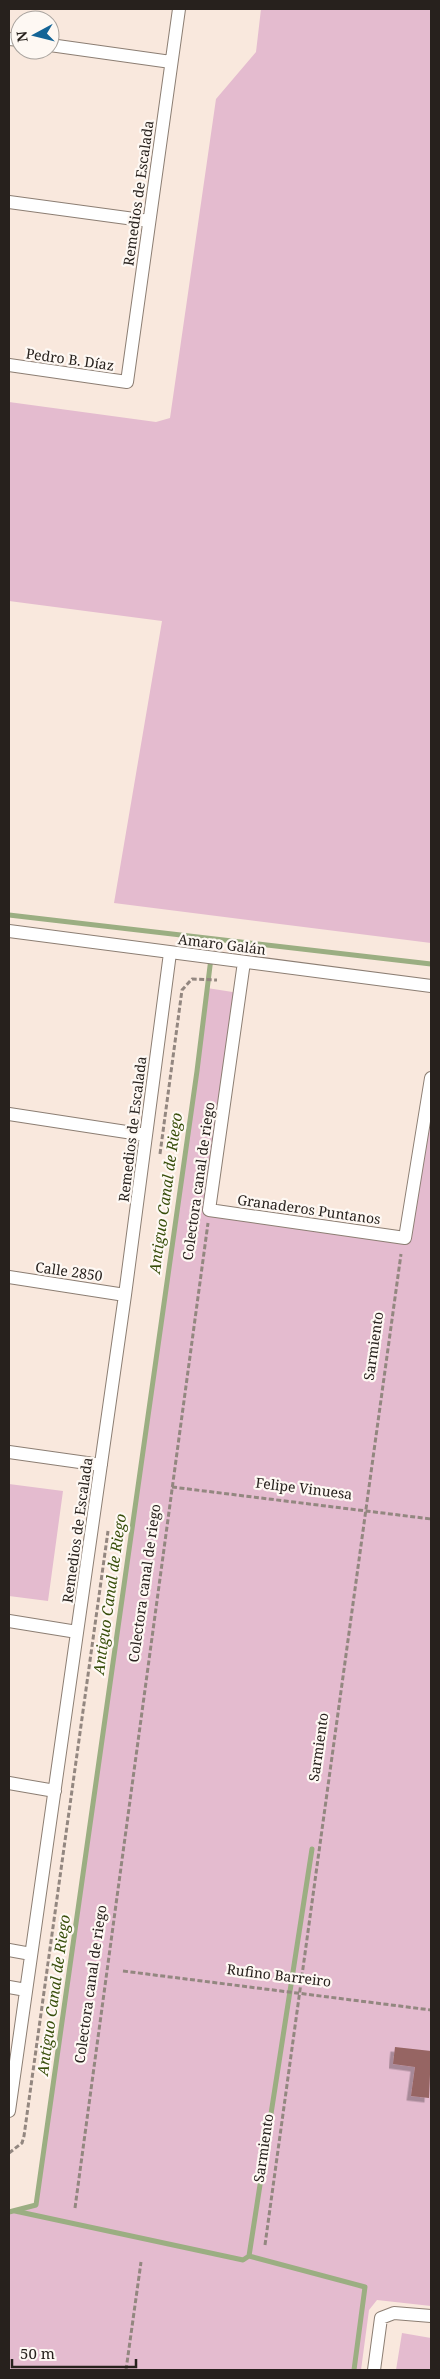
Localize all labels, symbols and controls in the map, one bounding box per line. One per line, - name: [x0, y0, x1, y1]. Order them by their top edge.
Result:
- north arrow: [10, 10, 60, 60]
- text: N: [11, 30, 32, 43]
- street label: Remedios de Escalada: [118, 119, 158, 267]
- street label: Pedro B. Díaz: [25, 343, 115, 375]
- street label: Amaro Galán: [177, 929, 267, 959]
- street label: Remedios de Escalada: [114, 1055, 150, 1203]
- street label: Colectora canal de riego: [177, 1101, 219, 1261]
- water label: Antiguo Canal de Riego: [144, 1111, 186, 1276]
- street label: Granaderos Puntanos: [236, 1190, 382, 1228]
- street label: Calle 2850: [34, 1257, 104, 1285]
- street label: Sarmiento: [359, 1310, 387, 1382]
- street label: Remedios de Escalada: [57, 1456, 97, 1604]
- street label: Felipe Vinuesa: [255, 1473, 354, 1503]
- street label: Colectora canal de riego: [123, 1503, 165, 1663]
- water label: Antiguo Canal de Riego: [88, 1512, 130, 1677]
- street label: Sarmiento: [304, 1711, 332, 1783]
- street label: Colectora canal de riego: [69, 1904, 111, 2064]
- water label: Antiguo Canal de Riego: [32, 1913, 74, 2078]
- street label: Rufino Barreiro: [226, 1959, 332, 1991]
- street label: Sarmiento: [249, 2112, 277, 2184]
- scale bar: [12, 2336, 136, 2368]
- text: 50 m: [20, 2343, 55, 2363]

